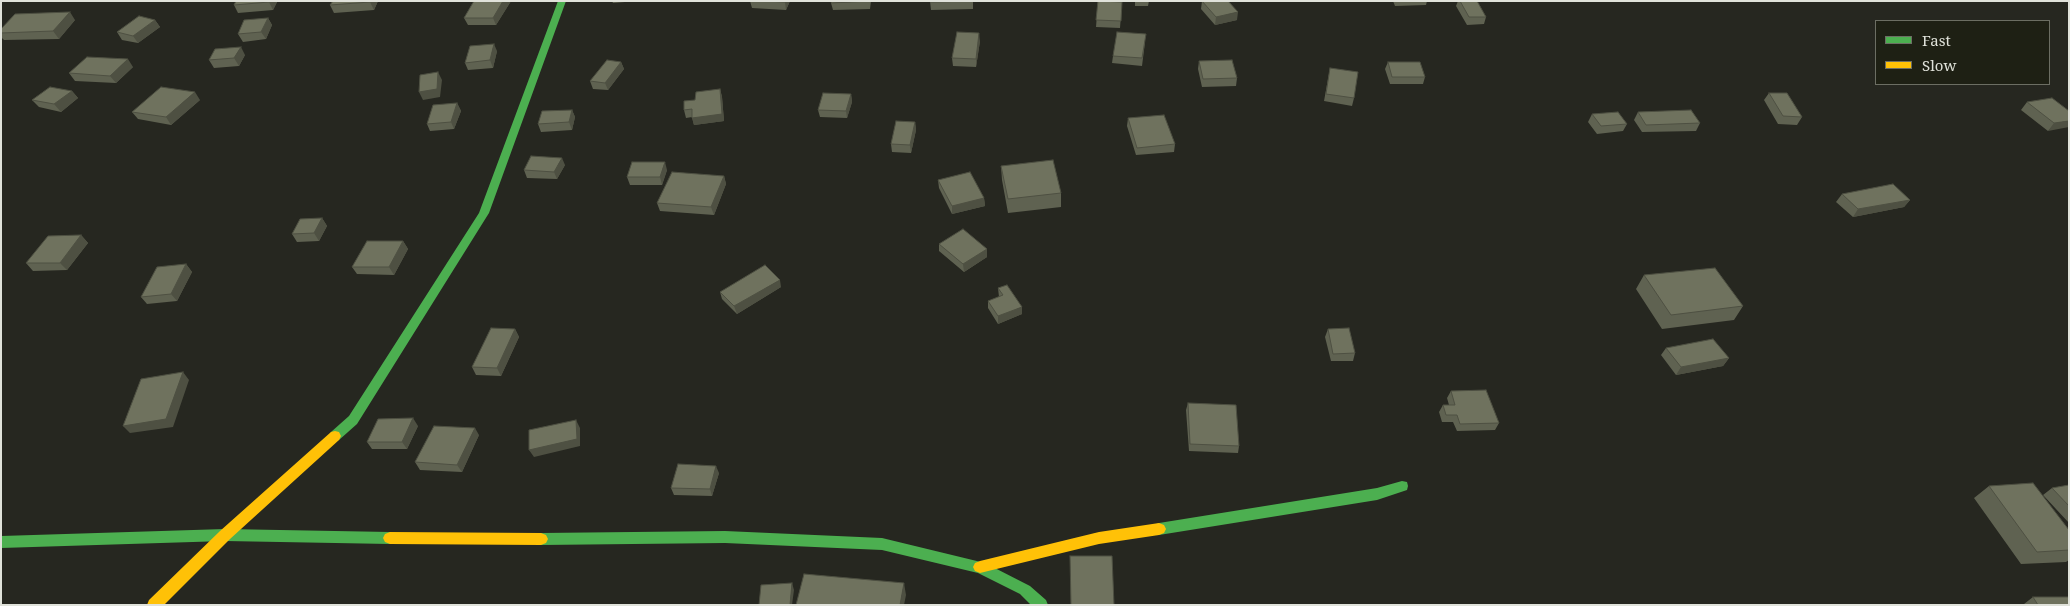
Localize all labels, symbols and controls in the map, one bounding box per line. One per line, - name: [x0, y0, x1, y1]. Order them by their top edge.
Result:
- legend: [1875, 20, 2050, 85]
- text: Fast: [1922, 30, 1951, 50]
- text: Slow: [1922, 55, 1956, 75]

